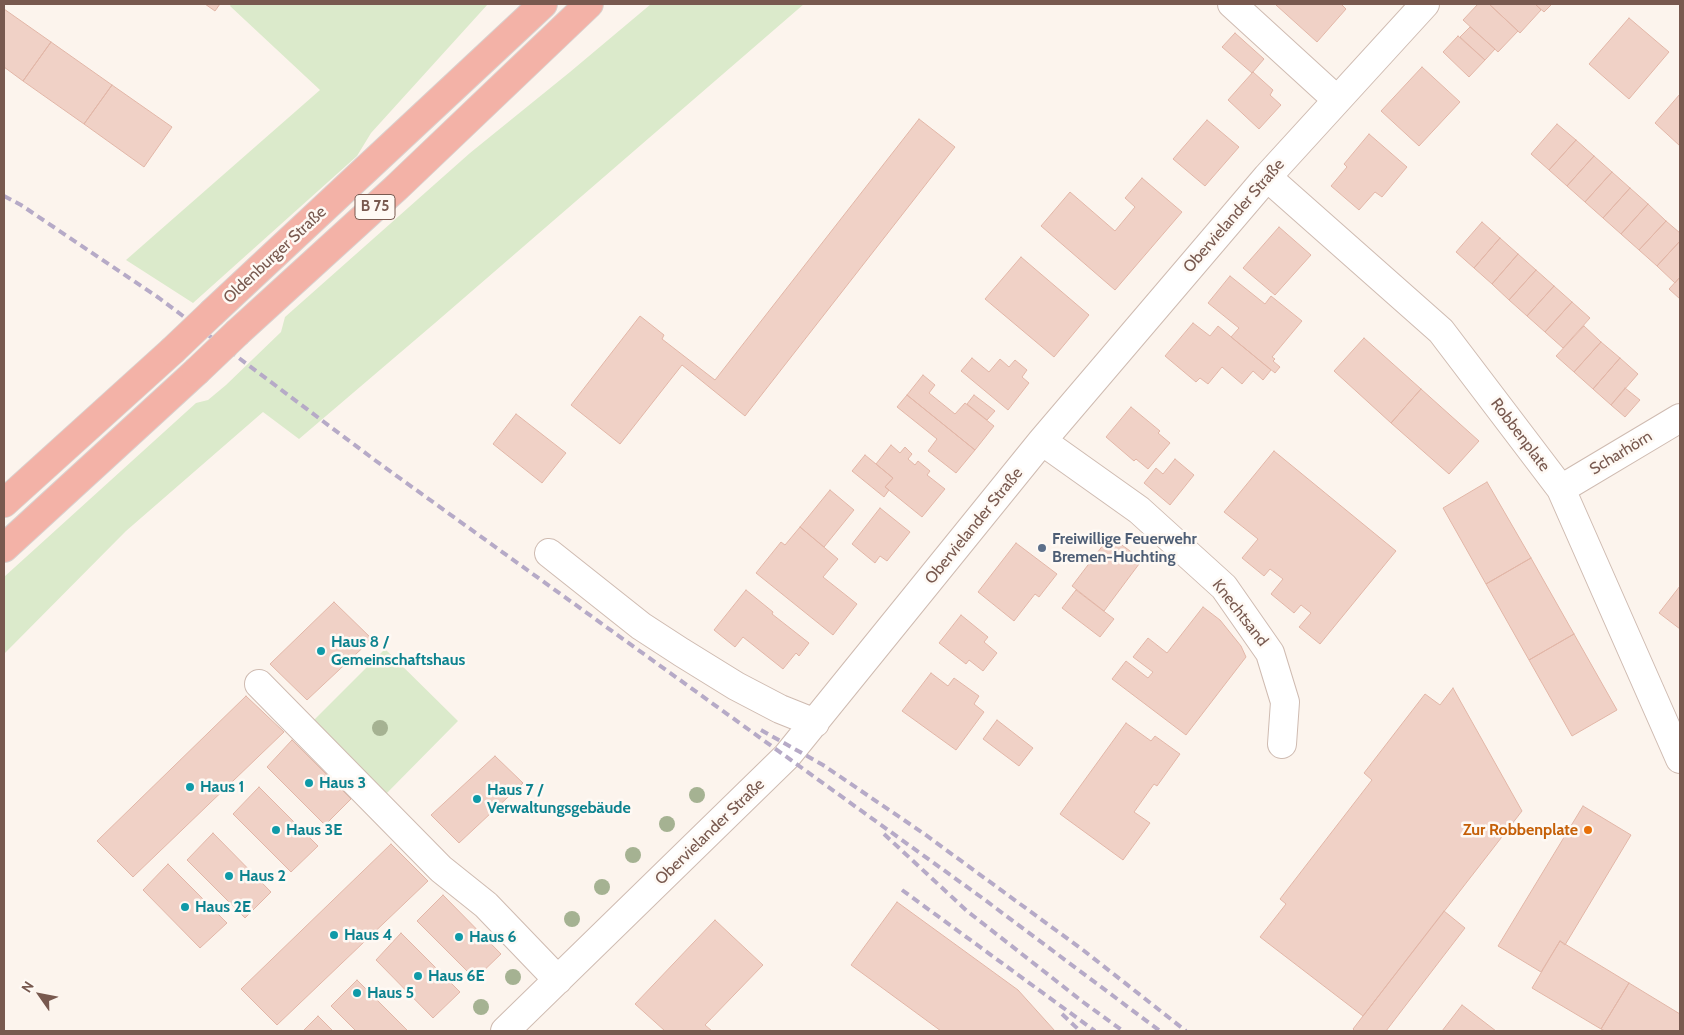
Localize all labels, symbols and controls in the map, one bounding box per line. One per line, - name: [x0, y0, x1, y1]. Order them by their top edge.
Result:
- street label: Obervielander Straße: [1179, 155, 1289, 277]
- road number: B 75: [355, 194, 395, 220]
- street label: Oldenburger Straße: [220, 202, 330, 308]
- street label: Robbenplate: [1486, 395, 1554, 475]
- street label: Scharhörn: [1586, 427, 1656, 479]
- street label: Obervielander Straße: [921, 464, 1027, 588]
- place label: Freiwillige Feuerwehr Bremen-Huchting: [1052, 529, 1197, 567]
- marker: Freiwillige Feuerwehr Bremen-Huchting: [1036, 542, 1048, 554]
- street label: Knechtsand: [1208, 576, 1272, 650]
- place label: Haus 8 / Gemeinschaftshaus: [331, 632, 465, 670]
- marker: Haus 8 / Gemeinschaftshaus: [315, 645, 327, 657]
- place label: Haus 3: [319, 773, 366, 793]
- street label: Obervielander Straße: [651, 775, 769, 889]
- place label: Haus 1: [200, 777, 245, 797]
- marker: Haus 3: [303, 777, 315, 789]
- place label: Haus 7 / Verwaltungsgebäude: [487, 780, 631, 818]
- marker: Haus 1: [184, 781, 196, 793]
- marker: Haus 7 / Verwaltungsgebäude: [471, 793, 483, 805]
- place label: Haus 3E: [286, 820, 342, 840]
- place label: Zur Robbenplate: [1463, 820, 1578, 840]
- marker: Haus 3E: [270, 824, 282, 836]
- marker: Zur Robbenplate: [1582, 824, 1594, 836]
- place label: Haus 2: [239, 866, 286, 886]
- marker: Haus 2: [223, 870, 235, 882]
- place label: Haus 2E: [195, 897, 251, 917]
- marker: Haus 2E: [179, 901, 191, 913]
- place label: Haus 4: [344, 925, 393, 945]
- place label: Haus 6: [469, 927, 517, 947]
- marker: Haus 4: [328, 929, 340, 941]
- marker: Haus 6: [453, 931, 465, 943]
- place label: Haus 6E: [428, 966, 485, 986]
- north arrow: [15, 970, 65, 1020]
- marker: Haus 6E: [412, 970, 424, 982]
- text: N: [17, 978, 38, 996]
- place label: Haus 5: [367, 983, 414, 1003]
- marker: Haus 5: [351, 987, 363, 999]

